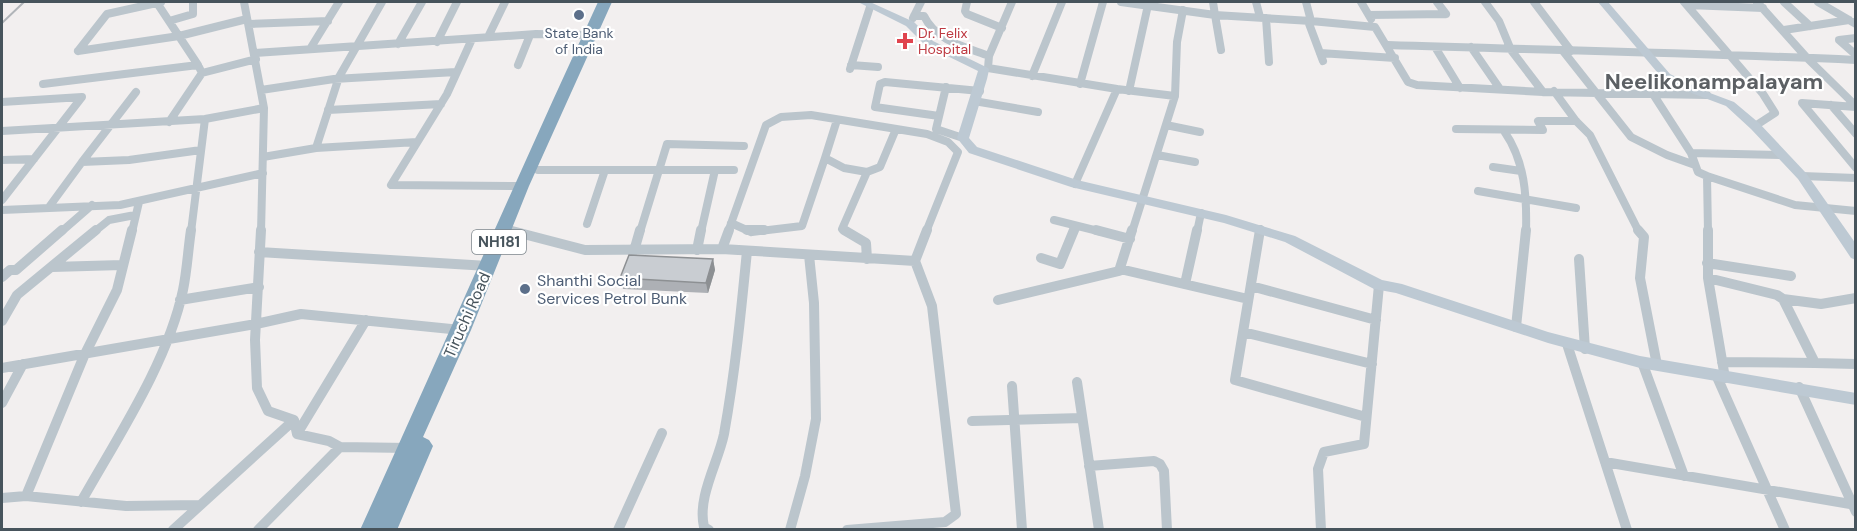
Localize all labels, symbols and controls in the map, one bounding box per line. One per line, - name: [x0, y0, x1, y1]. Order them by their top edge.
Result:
- marker: State Bank of India: [572, 8, 586, 22]
- place label: State Bank of India: [544, 24, 614, 58]
- place label: Dr. Felix Hospital: [918, 24, 971, 58]
- marker: Dr. Felix Hospital: [896, 32, 914, 50]
- district label: Neelikonampalayam: [1605, 67, 1823, 96]
- road number: NH181: [472, 230, 526, 254]
- street label: Tiruchi Road: [439, 269, 495, 361]
- place label: Shanthi Social Services Petrol Bunk: [537, 270, 687, 309]
- marker: Shanthi Social Services Petrol Bunk: [518, 282, 532, 296]

